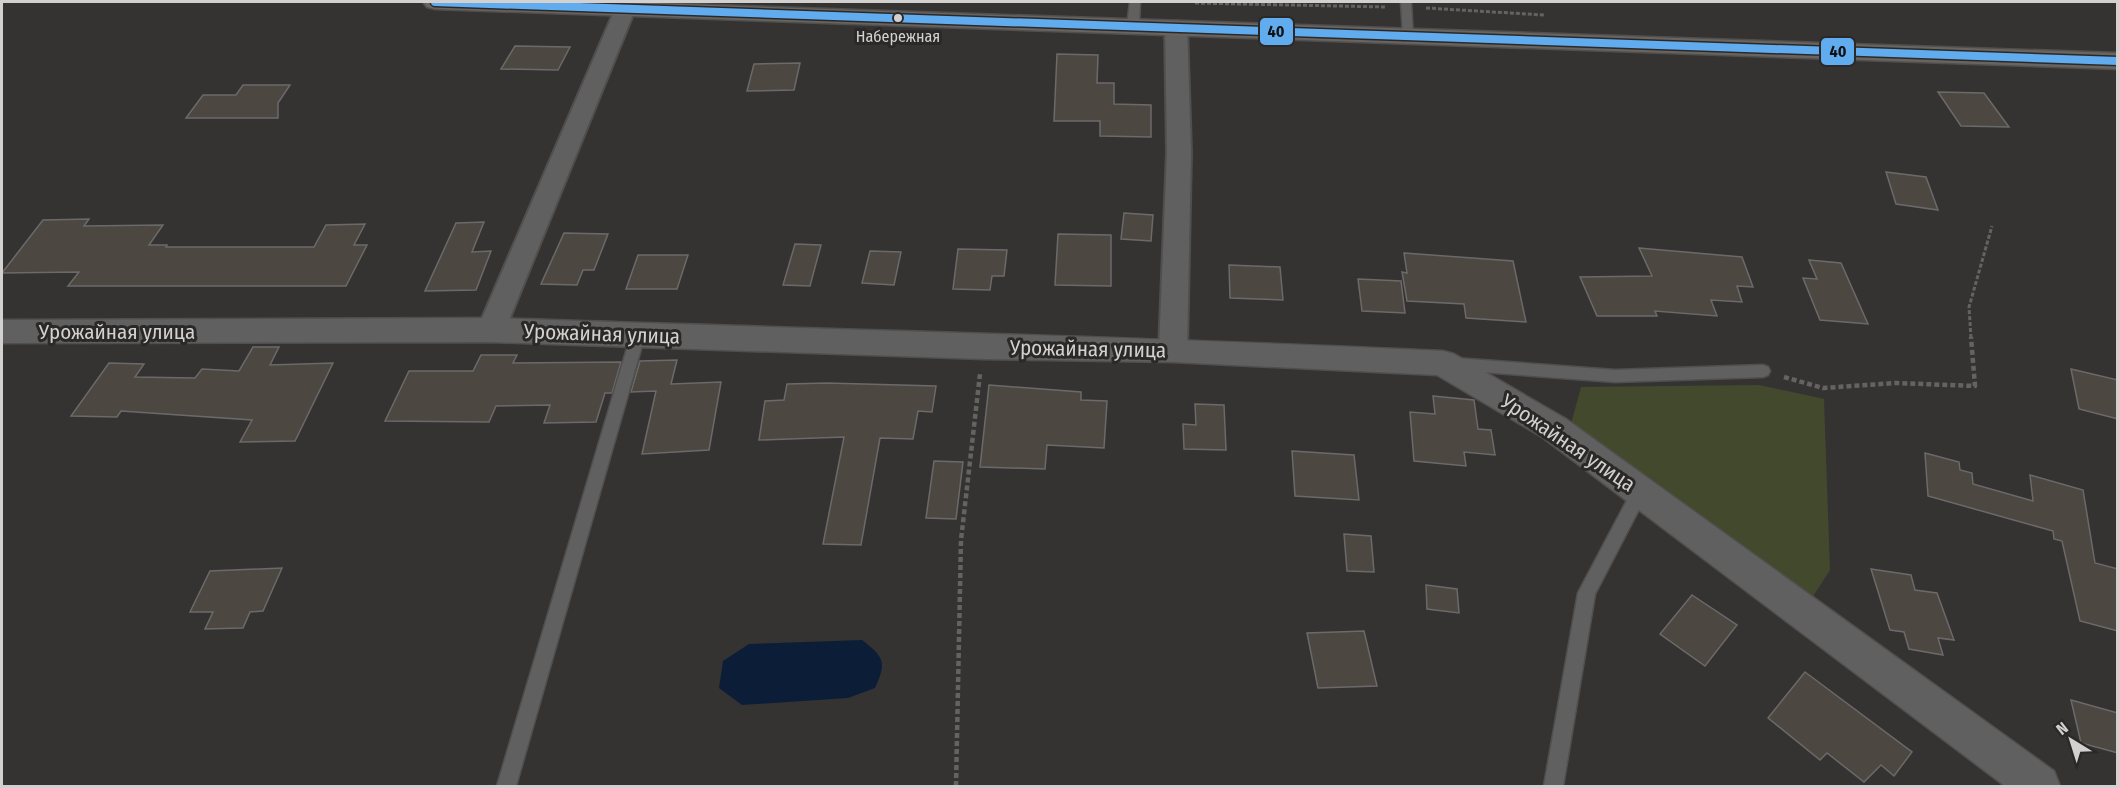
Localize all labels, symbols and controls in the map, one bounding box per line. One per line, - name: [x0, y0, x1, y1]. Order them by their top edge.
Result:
- marker: Набережная: [892, 12, 904, 24]
- line badge: 40: [1259, 17, 1294, 46]
- text: 40: [1268, 22, 1285, 41]
- place label: Набережная: [856, 27, 940, 46]
- line badge: 40: [1820, 37, 1855, 66]
- text: 40: [1830, 42, 1847, 61]
- street label: Урожайная улица: [522, 318, 681, 350]
- street label: Урожайная улица: [38, 319, 195, 345]
- street label: Урожайная улица: [1009, 335, 1166, 363]
- street label: Урожайная улица: [1495, 388, 1640, 498]
- north arrow: [2041, 710, 2101, 770]
- text: N: [2052, 718, 2072, 739]

